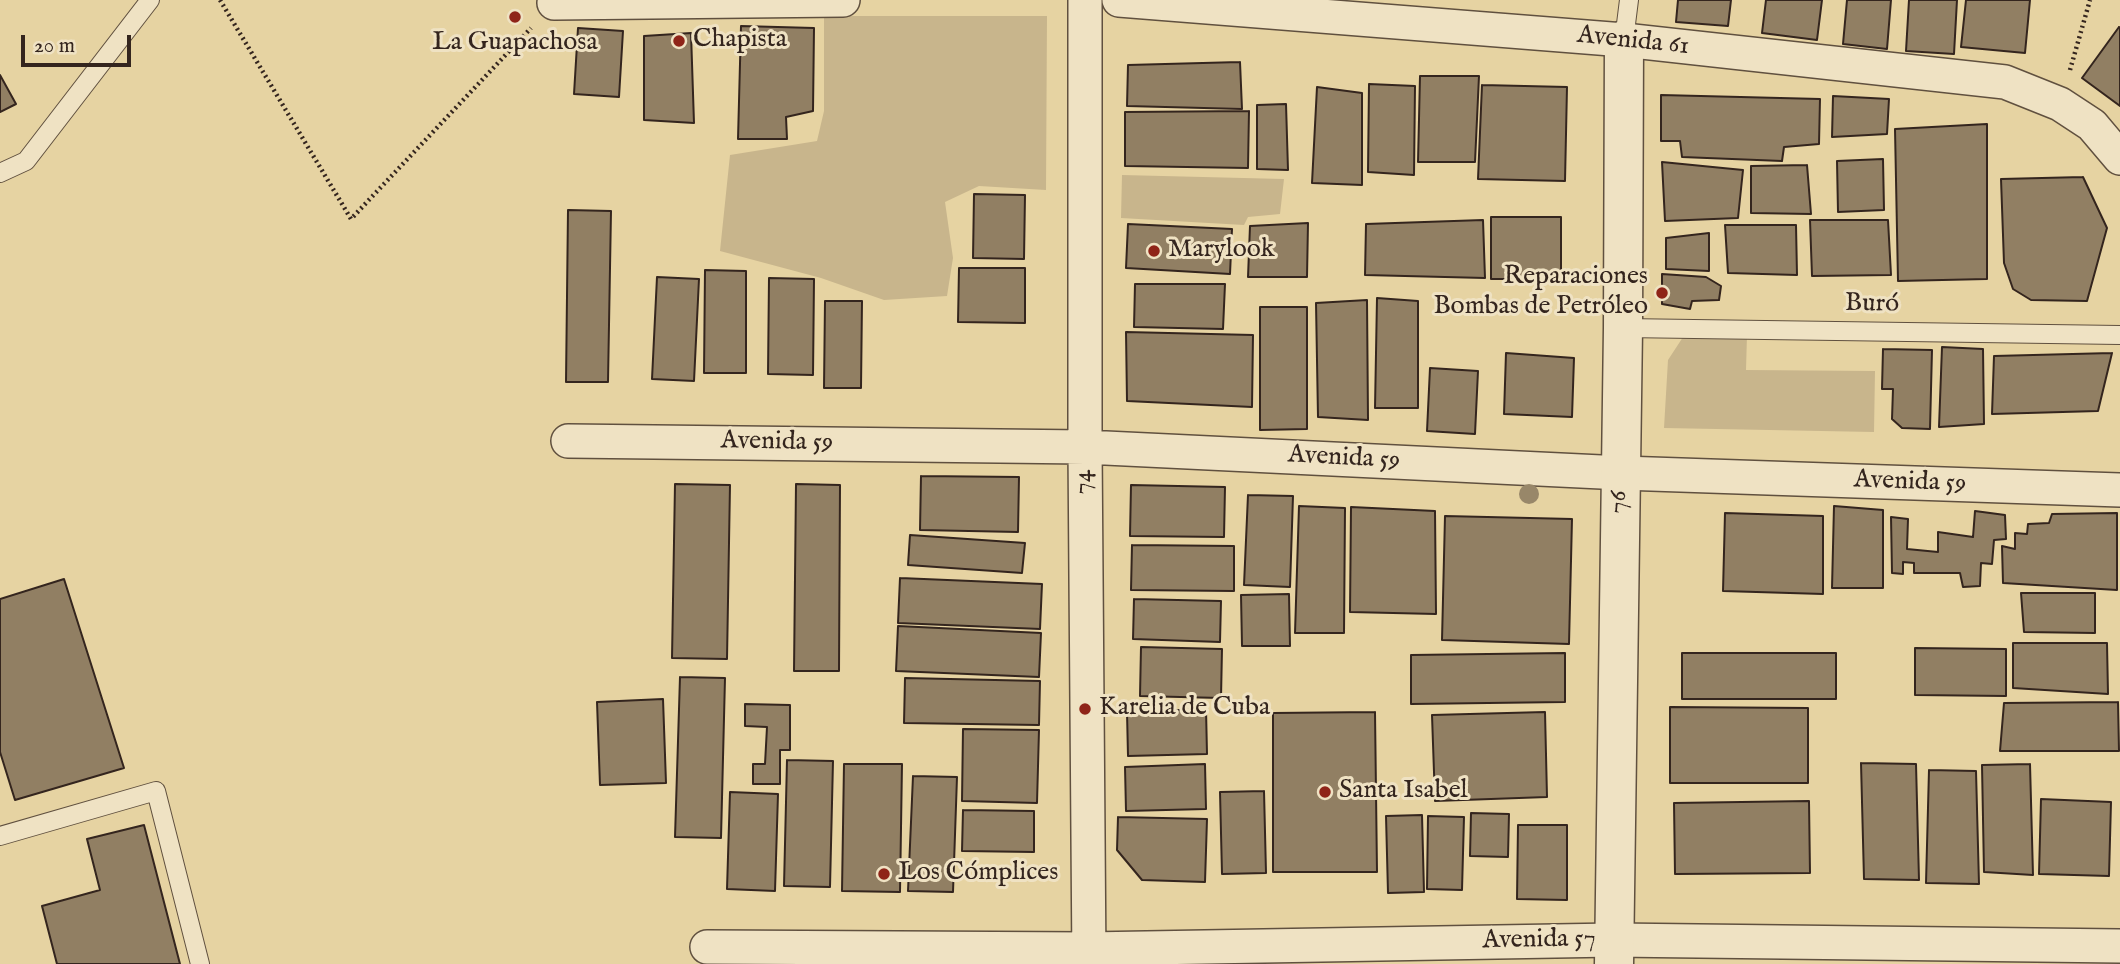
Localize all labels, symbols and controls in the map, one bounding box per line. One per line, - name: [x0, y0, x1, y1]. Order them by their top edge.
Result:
- marker: La Guapachosa: [507, 9, 523, 25]
- scale bar: [24, 21, 135, 65]
- street label: Avenida 61: [1576, 21, 1690, 63]
- place label: Chapista: [693, 25, 787, 57]
- place label: La Guapachosa: [432, 28, 598, 60]
- text: 20 m: [34, 33, 75, 60]
- marker: Chapista: [671, 33, 687, 49]
- place label: Marylook: [1168, 235, 1275, 267]
- marker: Marylook: [1146, 243, 1162, 259]
- place label: Reparaciones Bombas de Petróleo: [1433, 262, 1648, 324]
- marker: Reparaciones Bombas de Petróleo: [1654, 285, 1670, 301]
- street label: Buró: [1845, 289, 1899, 321]
- street label: Avenida 59: [720, 426, 834, 460]
- street label: Avenida 59: [1287, 440, 1401, 478]
- street label: Avenida 59: [1853, 465, 1967, 501]
- street label: 74: [1069, 470, 1101, 494]
- street label: 76: [1604, 490, 1636, 514]
- place label: Karelia de Cuba: [1099, 693, 1270, 725]
- marker: Karelia de Cuba: [1077, 701, 1093, 717]
- place label: Santa Isabel: [1339, 776, 1468, 808]
- marker: Santa Isabel: [1317, 784, 1333, 800]
- place label: Los Cómplices: [898, 858, 1058, 890]
- marker: Los Cómplices: [876, 866, 892, 882]
- street label: Avenida 57: [1482, 924, 1596, 958]

